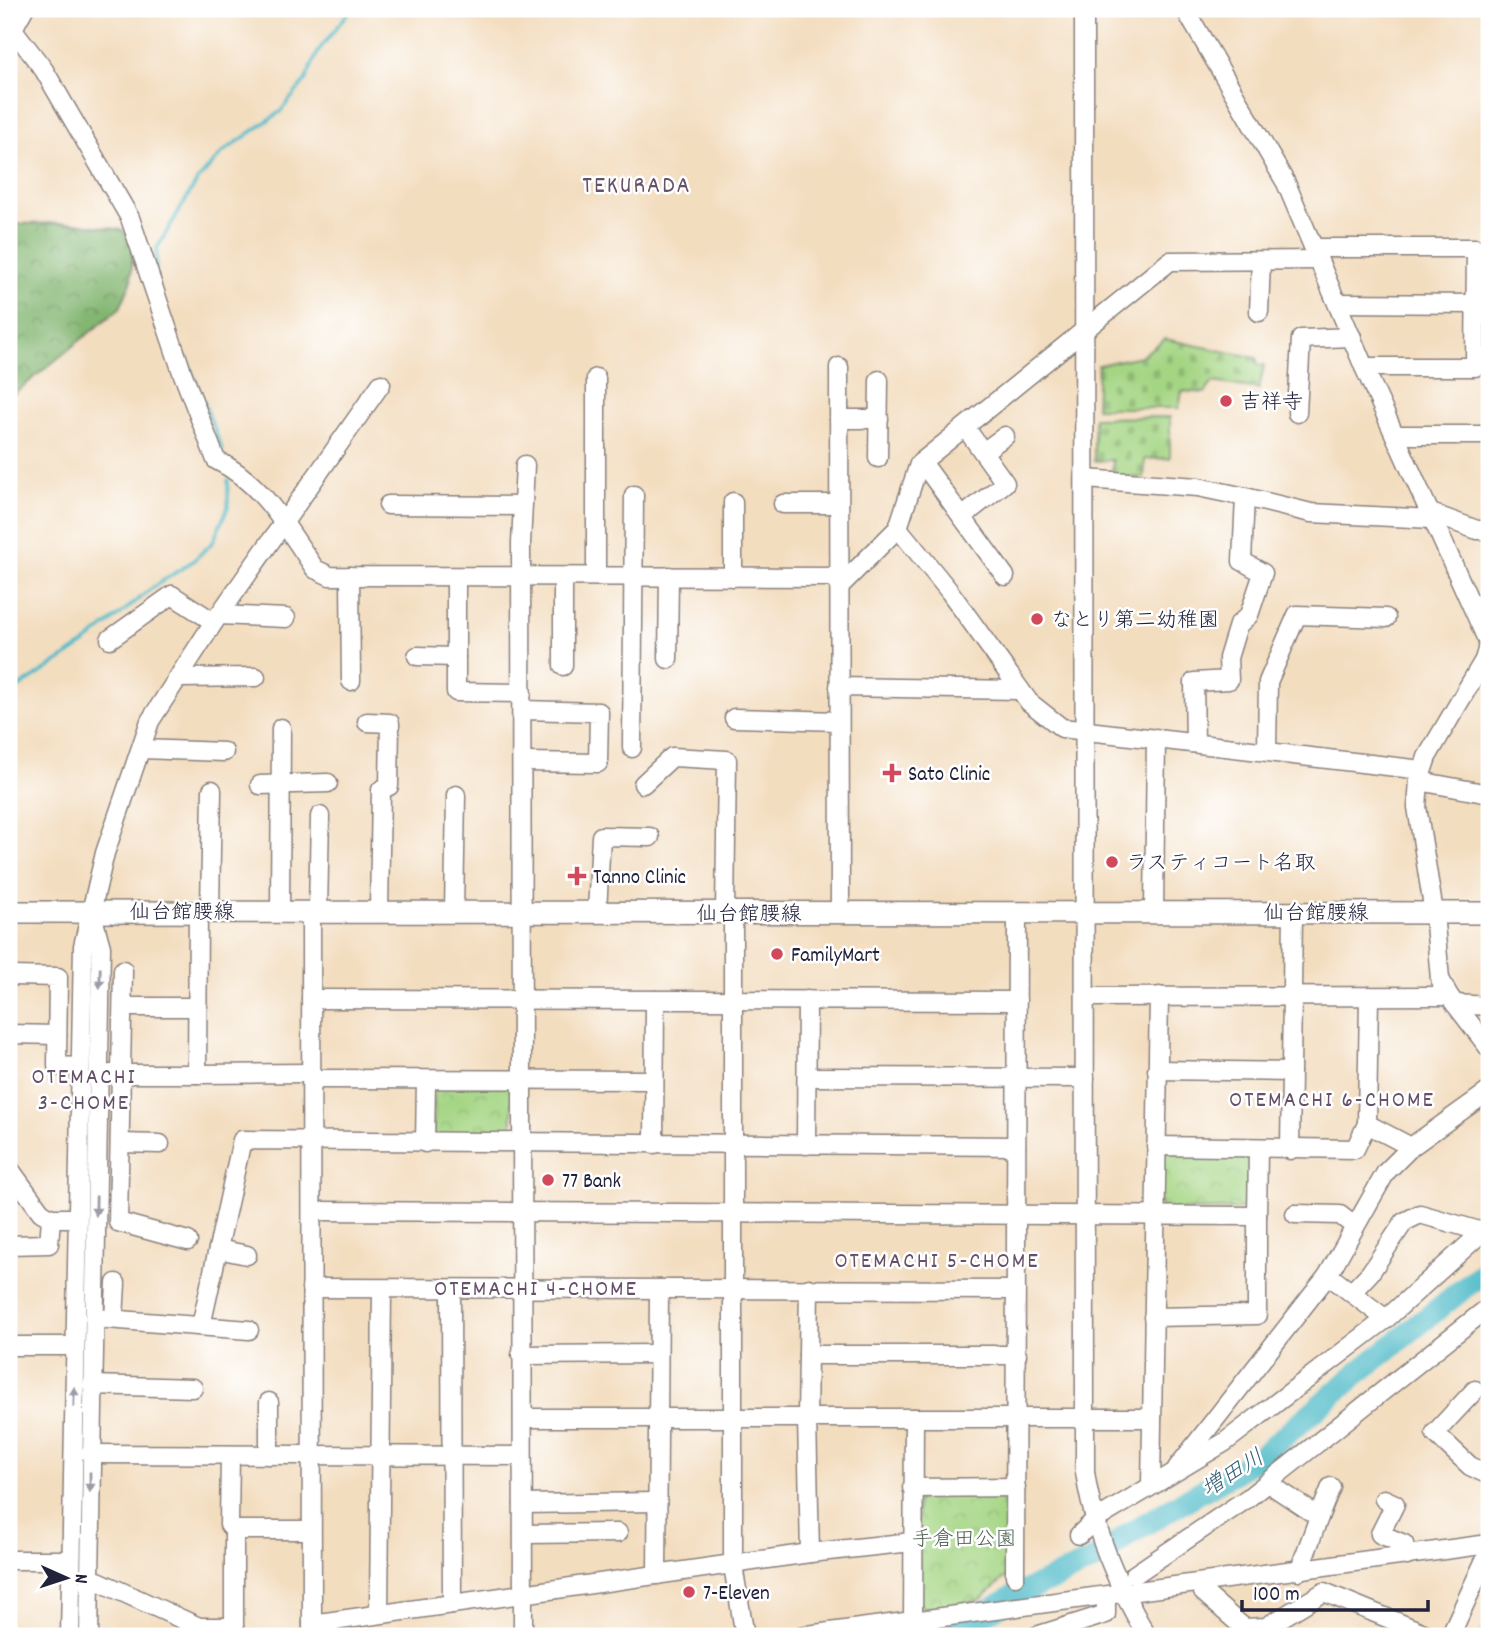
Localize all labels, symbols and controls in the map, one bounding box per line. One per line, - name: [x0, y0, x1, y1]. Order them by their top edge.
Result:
- district label: TEKURADA: [582, 170, 692, 204]
- place label: 吉祥寺: [1240, 389, 1303, 419]
- marker: 吉祥寺: [1218, 393, 1234, 409]
- place label: なとり第二幼稚園: [1051, 607, 1219, 637]
- marker: なとり第二幼稚園: [1029, 611, 1045, 627]
- place label: Sato Clinic: [908, 761, 990, 791]
- marker: Sato Clinic: [882, 763, 902, 783]
- place label: ラスティコート名取: [1126, 850, 1315, 880]
- marker: ラスティコート名取: [1104, 854, 1120, 870]
- place label: Tanno Clinic: [593, 864, 686, 894]
- marker: Tanno Clinic: [567, 866, 587, 886]
- street label: 仙台館腰線: [130, 899, 235, 929]
- street label: 仙台館腰線: [1264, 900, 1369, 930]
- street label: 仙台館腰線: [697, 901, 802, 931]
- place label: FamilyMart: [791, 942, 880, 972]
- marker: FamilyMart: [769, 946, 785, 962]
- one-way arrow: [94, 967, 106, 989]
- district label: OTEMACHI 3-CHOME: [31, 1062, 137, 1121]
- district label: OTEMACHI 6-CHOME: [1229, 1085, 1435, 1118]
- place label: 77 Bank: [562, 1168, 621, 1198]
- marker: 77 Bank: [540, 1172, 556, 1188]
- one-way arrow: [90, 1195, 102, 1217]
- district label: OTEMACHI 5-CHOME: [834, 1246, 1040, 1279]
- district label: OTEMACHI 4-CHOME: [434, 1274, 638, 1307]
- one-way arrow: [68, 1385, 79, 1407]
- water label: 増田川: [1196, 1443, 1272, 1507]
- one-way arrow: [84, 1471, 96, 1493]
- park label: 手倉田公園: [912, 1526, 1017, 1556]
- north arrow: [32, 1544, 102, 1614]
- scale bar: [1242, 1568, 1428, 1612]
- text: N: [66, 1573, 93, 1584]
- place label: 7-Eleven: [703, 1580, 770, 1610]
- text: 100 m: [1253, 1581, 1300, 1611]
- marker: 7-Eleven: [681, 1584, 697, 1600]

